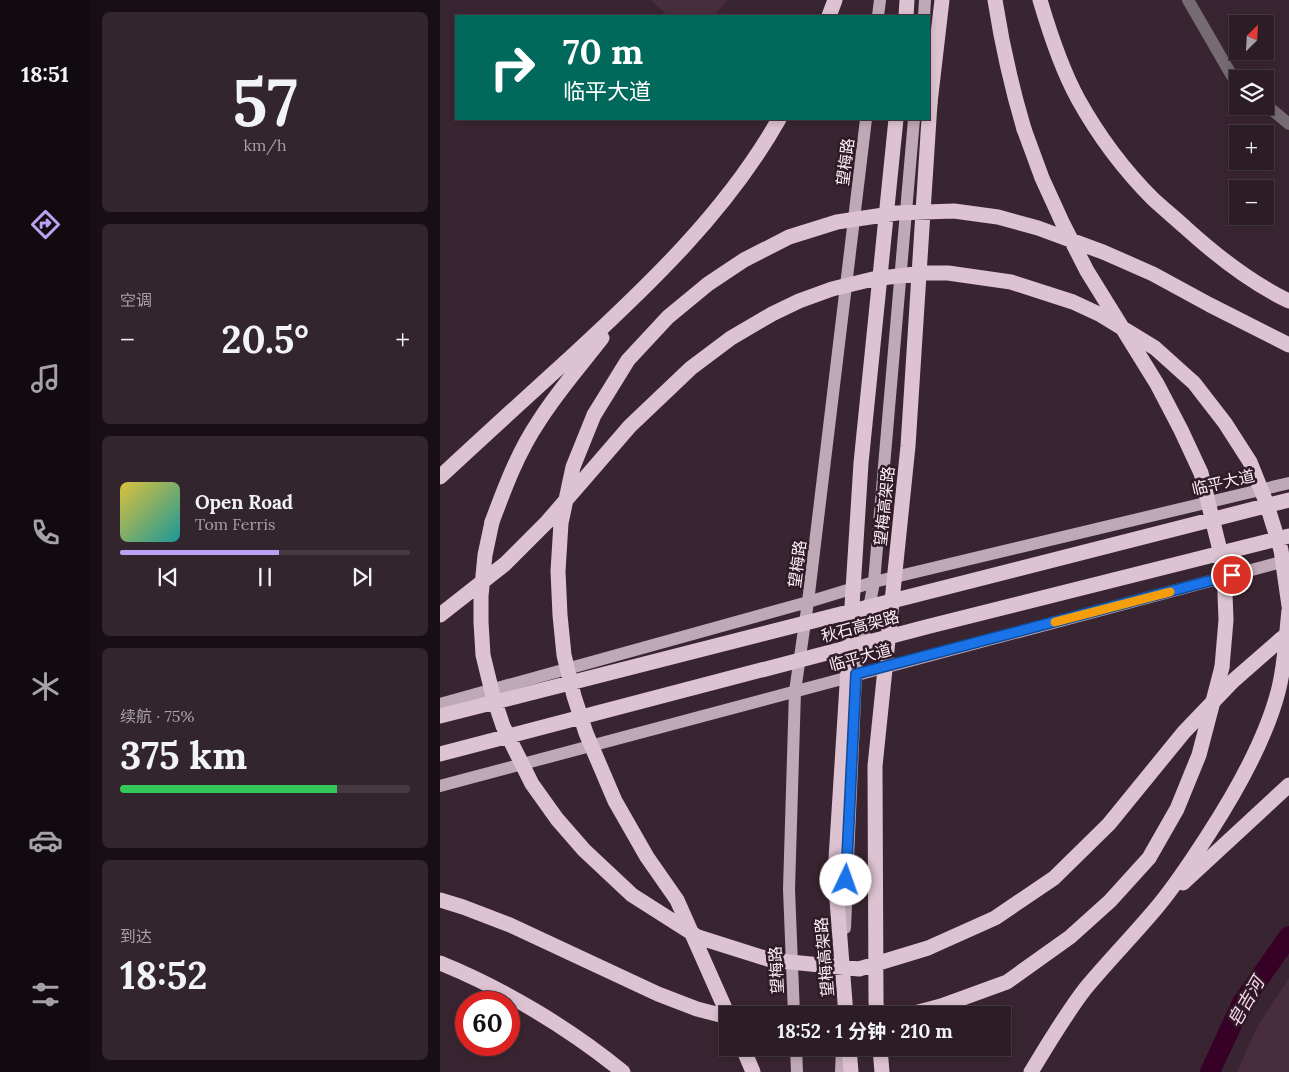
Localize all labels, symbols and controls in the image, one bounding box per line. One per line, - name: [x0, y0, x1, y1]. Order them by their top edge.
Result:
- north arrow: [1229, 15, 1274, 60]
- map controls: [1229, 15, 1274, 225]
- text: 70 m: [563, 29, 643, 74]
- icon: right: [480, 35, 545, 100]
- text: 18:51: [21, 60, 69, 88]
- text: 57: [232, 61, 298, 144]
- button: layers: [1229, 70, 1274, 115]
- text: 临平大道: [563, 77, 651, 105]
- button: +: [1229, 125, 1274, 170]
- text: km/h: [243, 135, 287, 155]
- street label: 望梅路: [832, 137, 858, 187]
- button: −: [1229, 180, 1274, 225]
- icon: directions: [28, 207, 63, 242]
- text: 空调: [120, 290, 152, 310]
- text: 20.5°: [221, 315, 309, 363]
- text: −: [120, 322, 135, 358]
- text: +: [395, 322, 410, 358]
- icon: music: [28, 361, 63, 396]
- street label: 望梅高架路: [870, 465, 898, 547]
- street label: 临平大道: [1190, 465, 1256, 499]
- text: Open Road: [195, 490, 293, 514]
- text: Tom Ferris: [195, 514, 275, 534]
- icon: phone: [28, 515, 63, 550]
- street label: 望梅路: [784, 539, 810, 589]
- pin: [1211, 554, 1253, 596]
- icon: arrive: [1218, 561, 1246, 589]
- icon: previous: [154, 563, 182, 591]
- icon: pause: [251, 563, 279, 591]
- icon: next: [348, 563, 376, 591]
- street label: 秋石高架路: [819, 606, 901, 646]
- street label: 临平大道: [826, 639, 894, 675]
- icon: climate: [28, 669, 63, 704]
- text: 续航 · 75%: [120, 706, 194, 726]
- text: 375 km: [120, 731, 247, 779]
- icon: car: [28, 823, 63, 858]
- position arrow: [819, 853, 871, 905]
- street label: 望梅高架路: [811, 916, 837, 998]
- text: 到达: [120, 926, 152, 946]
- street label: 望梅路: [765, 946, 787, 994]
- text: 18:52: [120, 951, 207, 999]
- water label: 皂吉河: [1222, 970, 1271, 1031]
- icon: filters: [28, 977, 63, 1012]
- speed limit sign: 60: [455, 991, 520, 1056]
- text: 18:52 · 1 分钟 · 210 m: [777, 1019, 953, 1043]

